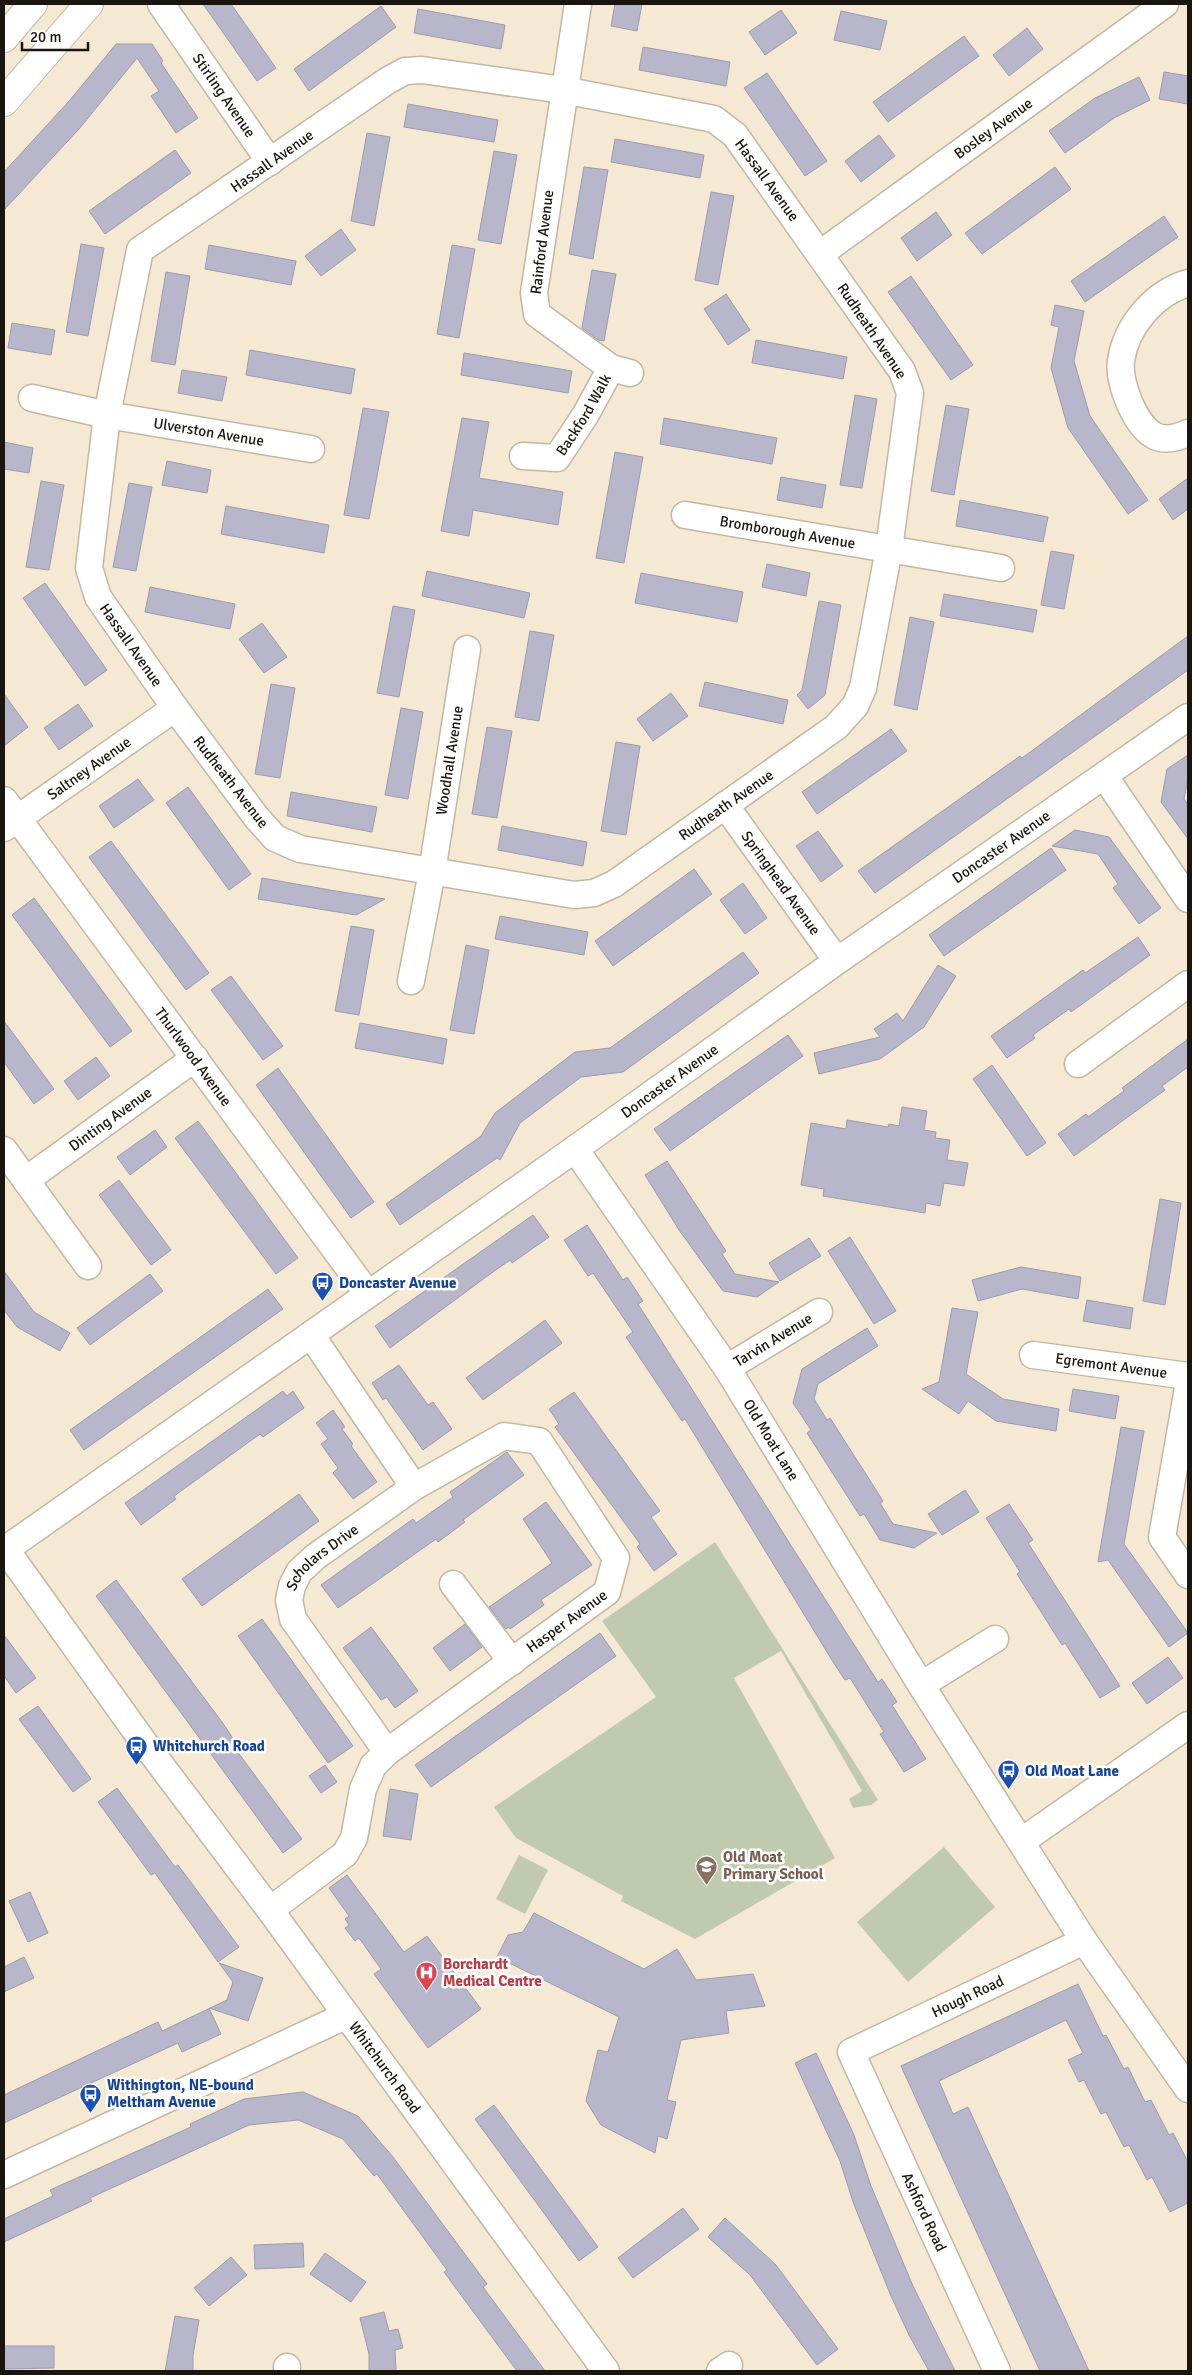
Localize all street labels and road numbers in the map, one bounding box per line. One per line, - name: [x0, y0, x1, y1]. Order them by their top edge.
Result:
- street label: Stirling Avenue: [189, 50, 259, 141]
- street label: Bosley Avenue: [951, 94, 1036, 163]
- street label: Hassall Avenue: [227, 126, 317, 196]
- street label: Hassall Avenue: [731, 135, 803, 225]
- street label: Rainford Avenue: [527, 189, 557, 295]
- street label: Rudheath Avenue: [833, 280, 911, 382]
- street label: Backford Walk: [552, 370, 615, 459]
- street label: Ulverston Avenue: [152, 414, 265, 450]
- street label: Bromborough Avenue: [718, 512, 857, 552]
- street label: Hassall Avenue: [96, 600, 166, 690]
- street label: Woodhall Avenue: [432, 704, 467, 816]
- street label: Rudheath Avenue: [190, 732, 272, 832]
- street label: Saltney Avenue: [44, 733, 134, 804]
- street label: Rudheath Avenue: [675, 766, 777, 844]
- street label: Doncaster Avenue: [949, 807, 1054, 887]
- street label: Springhead Avenue: [738, 827, 824, 938]
- street label: Thurlwood Avenue: [151, 1004, 236, 1110]
- street label: Doncaster Avenue: [617, 1040, 722, 1122]
- street label: Dinting Avenue: [65, 1083, 155, 1155]
- street label: Tarvin Avenue: [730, 1309, 816, 1371]
- street label: Egremont Avenue: [1054, 1349, 1168, 1382]
- street label: Old Moat Lane: [739, 1396, 803, 1484]
- street label: Scholars Drive: [282, 1520, 362, 1593]
- street label: Hasper Avenue: [523, 1586, 611, 1657]
- street label: Hough Road: [929, 1972, 1007, 2021]
- street label: Whitchurch Road: [345, 2018, 424, 2117]
- street label: Ashford Road: [898, 2170, 950, 2255]

